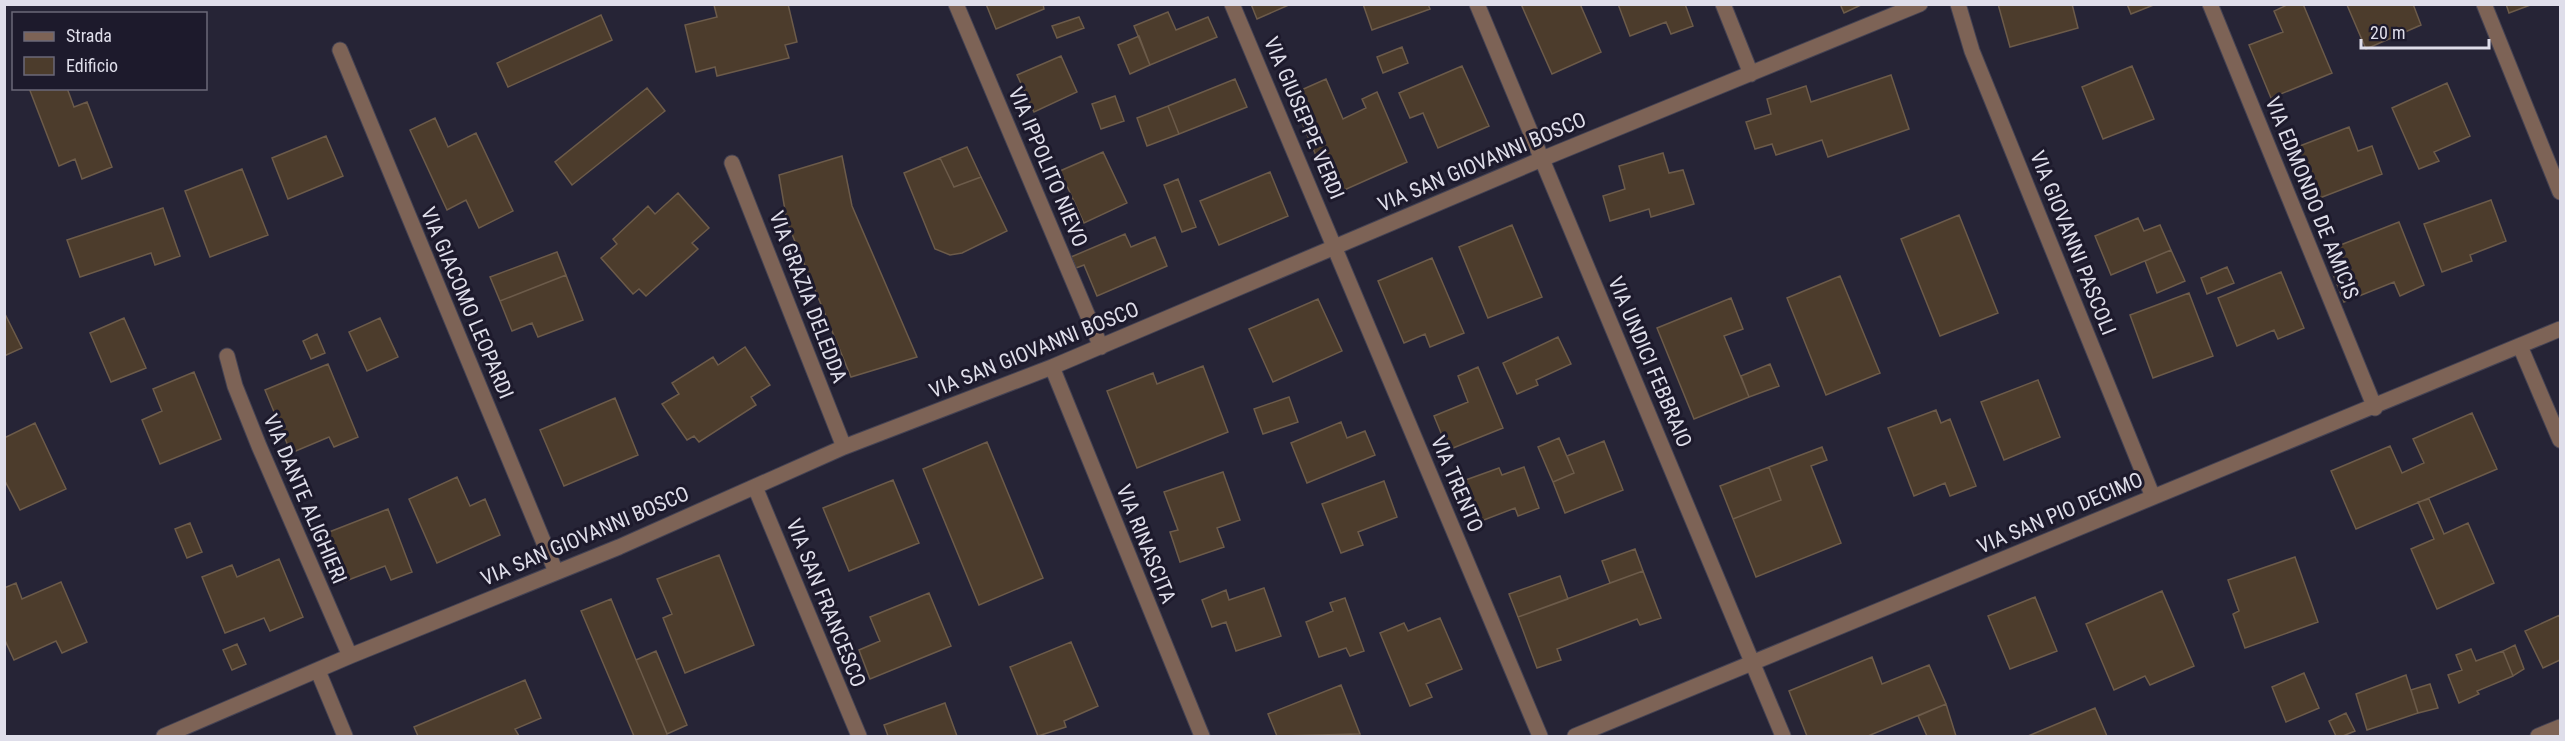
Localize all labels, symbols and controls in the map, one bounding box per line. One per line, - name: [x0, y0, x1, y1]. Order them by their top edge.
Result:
- legend: [12, 12, 207, 90]
- scale bar: [2361, 12, 2488, 50]
- text: 20 m: [2370, 22, 2405, 43]
- text: Strada: [66, 25, 112, 46]
- street label: VIA GIUSEPPE VERDI: [1259, 33, 1349, 203]
- text: Edificio: [66, 55, 118, 76]
- street label: VIA IPPOLITO NIEVO: [1003, 83, 1093, 251]
- street label: VIA EDMONDO DE AMICIS: [2260, 93, 2364, 303]
- street label: VIA SAN GIOVANNI BOSCO: [1374, 107, 1590, 217]
- street label: VIA GIOVANNI PASCOLI: [2025, 147, 2121, 339]
- street label: VIA GIACOMO LEOPARDI: [416, 204, 518, 402]
- street label: VIA GRAZIA DELEDDA: [764, 208, 852, 386]
- street label: VIA UNDICI FEBBRAIO: [1603, 273, 1697, 451]
- street label: VIA SAN GIOVANNI BOSCO: [926, 297, 1142, 403]
- street label: VIA DANTE ALIGHIERI: [258, 411, 352, 587]
- street label: VIA TRENTO: [1426, 432, 1488, 536]
- street label: VIA SAN PIO DECIMO: [1974, 467, 2146, 559]
- street label: VIA SAN GIOVANNI BOSCO: [477, 481, 693, 591]
- street label: VIA RINASCITA: [1111, 481, 1181, 607]
- street label: VIA SAN FRANCESCO: [781, 515, 871, 691]

